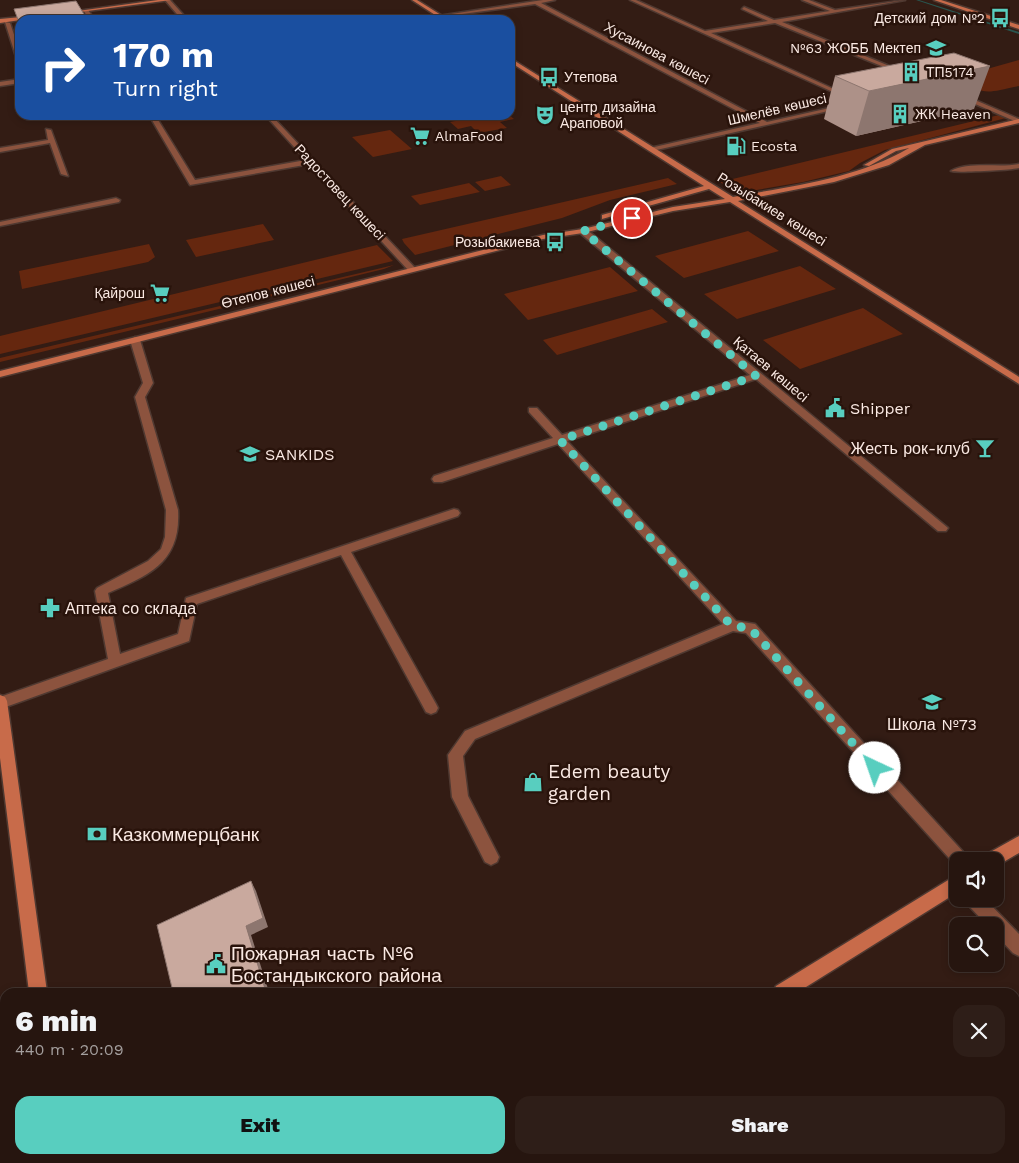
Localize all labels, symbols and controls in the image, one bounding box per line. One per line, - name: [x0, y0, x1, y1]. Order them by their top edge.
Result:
- bus stop icon: Детский дом №2: [989, 7, 1011, 29]
- place label: Детский дом №2: [875, 10, 985, 26]
- street label: Хусаинова көшесі: [602, 18, 712, 88]
- text: 170 m: [113, 34, 214, 76]
- icon: right: [30, 35, 95, 100]
- school or university icon: №63 ЖОББ Мектеп: [925, 37, 947, 59]
- place label: №63 ЖОББ Мектеп: [790, 40, 921, 56]
- building icon: ТП5174: [900, 61, 922, 83]
- place label: ТП5174: [926, 64, 974, 80]
- bus stop icon: Утепова: [538, 66, 560, 88]
- place label: Утепова: [564, 69, 618, 85]
- text: Turn right: [113, 76, 218, 101]
- street label: Шмелёв көшесі: [726, 90, 828, 128]
- place label: центр дизайна Араповой: [560, 99, 656, 131]
- building icon: ЖК Heaven: [889, 103, 911, 125]
- theatre icon: центр дизайна Араповой: [534, 104, 556, 126]
- place label: ЖК Heaven: [915, 106, 991, 122]
- supermarket icon: AlmaFood: [409, 125, 431, 147]
- place label: AlmaFood: [435, 128, 503, 144]
- fuel station icon: Ecosta: [725, 135, 747, 157]
- place label: Ecosta: [751, 138, 797, 154]
- street label: Радостовец көшесі: [292, 141, 388, 243]
- street label: Розыбакиев көшесі: [715, 169, 829, 249]
- pin: [611, 197, 653, 239]
- icon: arrive: [618, 204, 646, 232]
- bus stop icon: Розыбакиева: [544, 231, 566, 253]
- place label: Розыбакиева: [455, 234, 540, 250]
- street label: Өтепов көшесі: [220, 273, 316, 311]
- supermarket icon: Қайрош: [149, 282, 171, 304]
- place label: Қайрош: [94, 285, 145, 301]
- street label: Қатаев көшесі: [730, 333, 812, 405]
- public building icon: Shipper: [824, 397, 846, 419]
- place label: Shipper: [850, 399, 911, 418]
- bar icon: Жесть рок-клуб: [974, 437, 996, 459]
- place label: Жесть рок-клуб: [851, 439, 970, 458]
- school or university icon: SANKIDS: [239, 443, 261, 465]
- place label: SANKIDS: [265, 445, 334, 464]
- pharmacy icon: Аптека со склада: [39, 597, 61, 619]
- place label: Аптека со склада: [65, 599, 196, 618]
- school or university icon: Школа №73: [921, 691, 943, 713]
- place label: Школа №73: [887, 715, 977, 734]
- position arrow: [848, 741, 900, 793]
- place label: Edem beauty garden: [548, 760, 671, 805]
- shop icon: Edem beauty garden: [522, 771, 544, 793]
- bank icon: Казкоммерцбанк: [86, 823, 108, 845]
- place label: Казкоммерцбанк: [112, 823, 260, 846]
- map controls: [949, 852, 1004, 972]
- button: sound: [949, 852, 1004, 907]
- button: search: [949, 917, 1004, 972]
- place label: Пожарная часть №6 Бостандыкского района: [231, 942, 442, 987]
- public building icon: Пожарная часть №6 Бостандыкского района: [205, 953, 227, 975]
- text: 6 min: [15, 1003, 97, 1038]
- button: close: [953, 1005, 1005, 1057]
- text: 440 m · 20:09: [15, 1040, 124, 1059]
- button: Exit: [15, 1096, 505, 1154]
- button: Share: [515, 1096, 1005, 1154]

